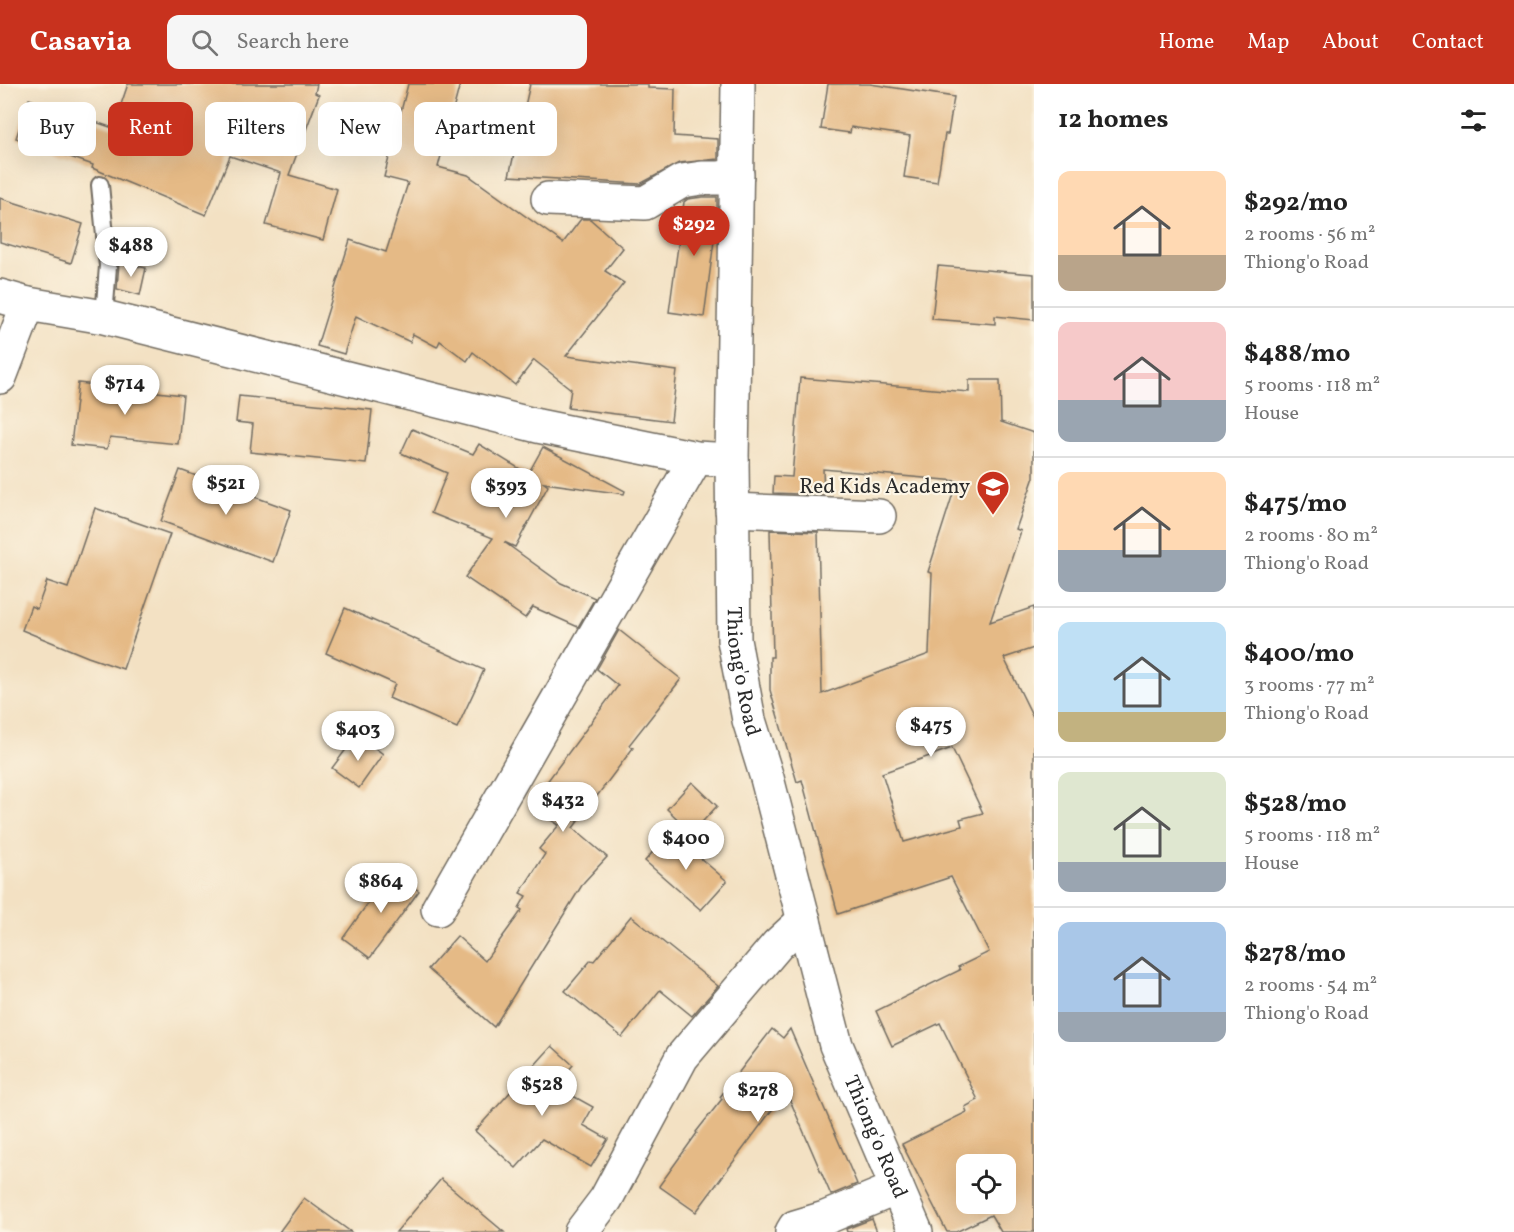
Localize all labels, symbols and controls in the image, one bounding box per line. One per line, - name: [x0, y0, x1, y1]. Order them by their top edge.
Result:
- search box: [167, 15, 587, 69]
- text: Casavia: [30, 23, 131, 62]
- icon: search: [188, 26, 221, 59]
- text: Search here: [236, 27, 349, 58]
- text: Home: [1159, 28, 1214, 57]
- text: Map: [1247, 28, 1289, 57]
- text: About: [1322, 28, 1379, 57]
- text: Contact: [1412, 28, 1484, 57]
- chip: Buy: [18, 102, 96, 156]
- chip: Rent: [108, 102, 193, 156]
- chip: Filters: [205, 102, 306, 156]
- chip: New: [318, 102, 402, 156]
- chip: Apartment: [414, 102, 557, 156]
- text: 12 homes: [1058, 102, 1169, 138]
- icon: filters: [1457, 104, 1490, 137]
- text: $292/mo: [1244, 185, 1348, 221]
- icon: home: [1106, 195, 1178, 267]
- pin: $292: [658, 206, 730, 257]
- text: $292: [673, 211, 715, 239]
- text: 2 rooms · 56 m²: [1244, 221, 1375, 249]
- pin: $488: [95, 227, 167, 278]
- text: $488: [109, 232, 153, 260]
- text: Thiong'o Road: [1244, 249, 1369, 277]
- text: $488/mo: [1244, 336, 1350, 372]
- icon: home: [1106, 346, 1178, 418]
- pin: $714: [89, 365, 161, 416]
- text: $714: [105, 370, 145, 398]
- text: 5 rooms · 118 m²: [1244, 372, 1380, 400]
- text: House: [1244, 400, 1299, 428]
- pin: $521: [190, 465, 262, 516]
- pin: $393: [470, 468, 542, 519]
- school or university icon: Red Kids Academy: [975, 469, 1011, 516]
- text: $521: [206, 470, 246, 498]
- text: $393: [485, 473, 527, 501]
- place label: Red Kids Academy: [799, 473, 971, 502]
- text: $475/mo: [1244, 486, 1347, 522]
- icon: home: [1106, 496, 1178, 568]
- text: 2 rooms · 80 m²: [1244, 522, 1378, 550]
- text: Thiong'o Road: [1244, 550, 1369, 578]
- street label: Thiong'o Road: [719, 606, 768, 740]
- text: $400/mo: [1244, 636, 1354, 672]
- icon: home: [1106, 646, 1178, 718]
- text: 3 rooms · 77 m²: [1244, 672, 1375, 700]
- text: Thiong'o Road: [1244, 700, 1369, 728]
- pin: $475: [895, 707, 967, 758]
- pin: $403: [322, 711, 394, 762]
- text: $475: [910, 712, 952, 740]
- text: $403: [335, 716, 381, 744]
- pin: $432: [527, 782, 599, 833]
- text: $528/mo: [1244, 786, 1347, 822]
- text: $432: [541, 787, 585, 815]
- icon: home: [1106, 796, 1178, 868]
- pin: $400: [650, 820, 722, 871]
- text: 5 rooms · 118 m²: [1244, 822, 1380, 850]
- text: $400: [662, 825, 710, 853]
- text: House: [1244, 850, 1299, 878]
- pin: $864: [345, 863, 417, 914]
- text: $864: [359, 868, 403, 896]
- text: $278/mo: [1244, 936, 1346, 972]
- icon: home: [1106, 946, 1178, 1018]
- text: 2 rooms · 54 m²: [1244, 972, 1377, 1000]
- text: Thiong'o Road: [1244, 1000, 1369, 1028]
- pin: $528: [506, 1066, 578, 1117]
- text: $528: [521, 1071, 563, 1099]
- street label: Thiong'o Road: [836, 1071, 915, 1203]
- pin: $278: [722, 1072, 794, 1123]
- text: $278: [737, 1077, 779, 1105]
- map controls: [956, 1154, 1016, 1214]
- button: locate: [956, 1154, 1016, 1214]

